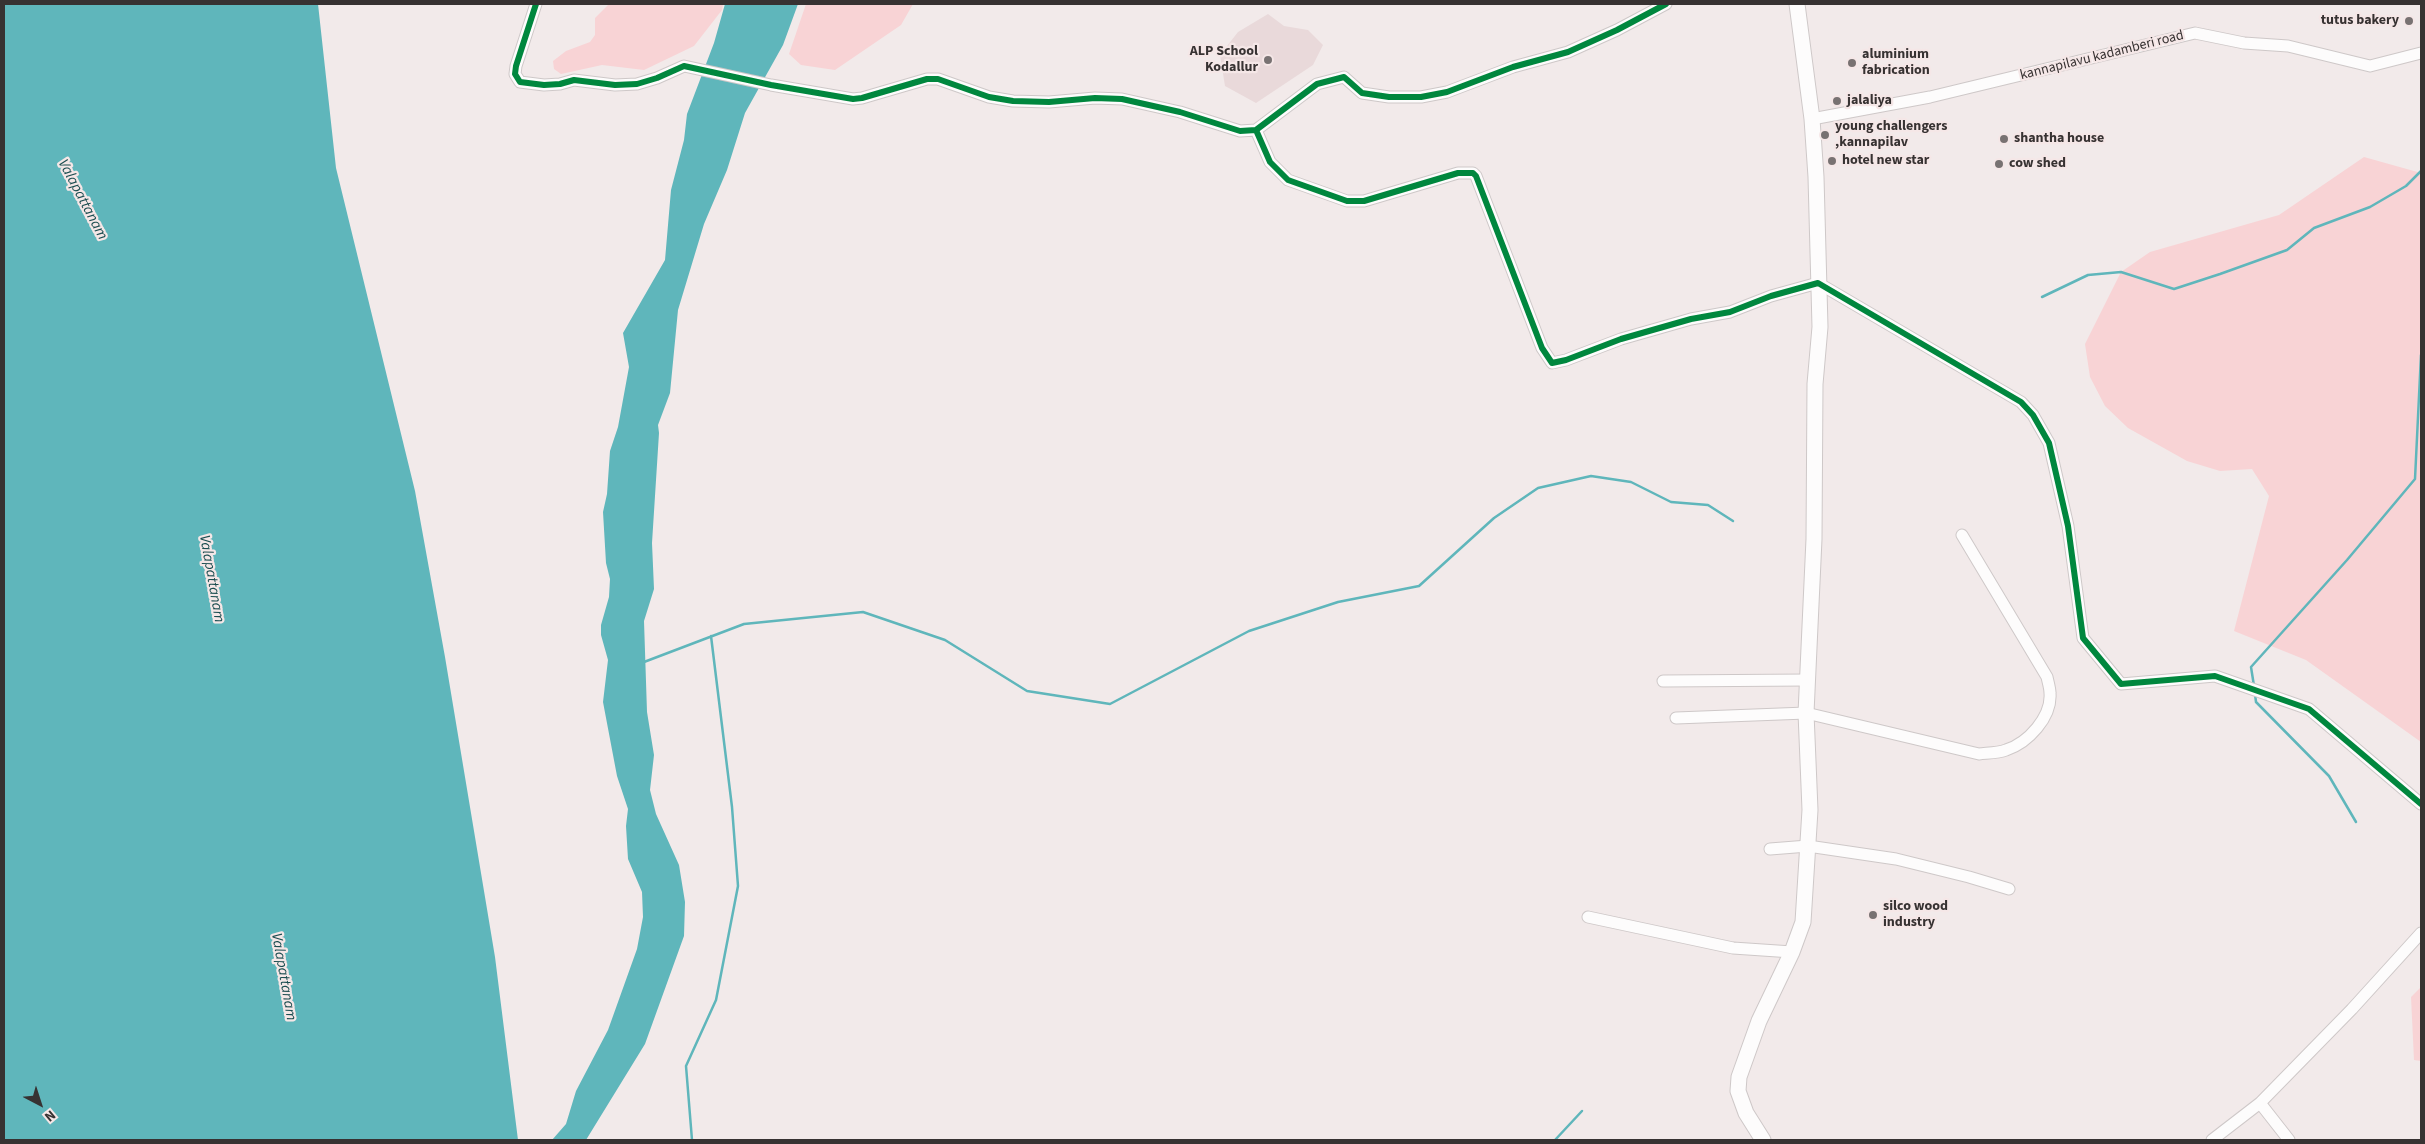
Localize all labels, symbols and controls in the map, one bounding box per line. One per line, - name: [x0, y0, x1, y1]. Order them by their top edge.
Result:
- place label: tutus bakery: [2321, 13, 2399, 29]
- marker: tutus bakery: [2403, 15, 2415, 27]
- street label: kannapilavu kadamberi road: [2018, 28, 2186, 84]
- place label: ALP School Kodallur: [1190, 44, 1258, 76]
- place label: aluminium fabrication: [1862, 47, 1930, 80]
- marker: ALP School Kodallur: [1262, 54, 1274, 66]
- marker: aluminium fabrication: [1846, 57, 1858, 69]
- place label: jalaliya: [1847, 93, 1892, 109]
- marker: jalaliya: [1831, 95, 1843, 107]
- place label: young challengers ,kannapilav: [1835, 119, 1948, 152]
- marker: young challengers ,kannapilav: [1819, 129, 1831, 141]
- place label: shantha house: [2014, 131, 2104, 147]
- marker: shantha house: [1998, 133, 2010, 145]
- place label: hotel new star: [1842, 153, 1929, 169]
- marker: hotel new star: [1826, 155, 1838, 167]
- place label: cow shed: [2009, 156, 2066, 172]
- water label: Valapattanam: [53, 157, 111, 243]
- marker: cow shed: [1993, 158, 2005, 170]
- water label: Valapattanam: [194, 534, 228, 624]
- place label: silco wood industry: [1883, 899, 1948, 932]
- marker: silco wood industry: [1867, 909, 1879, 921]
- water label: Valapattanam: [266, 932, 300, 1022]
- north arrow: [15, 1079, 65, 1129]
- text: N: [40, 1105, 60, 1126]

